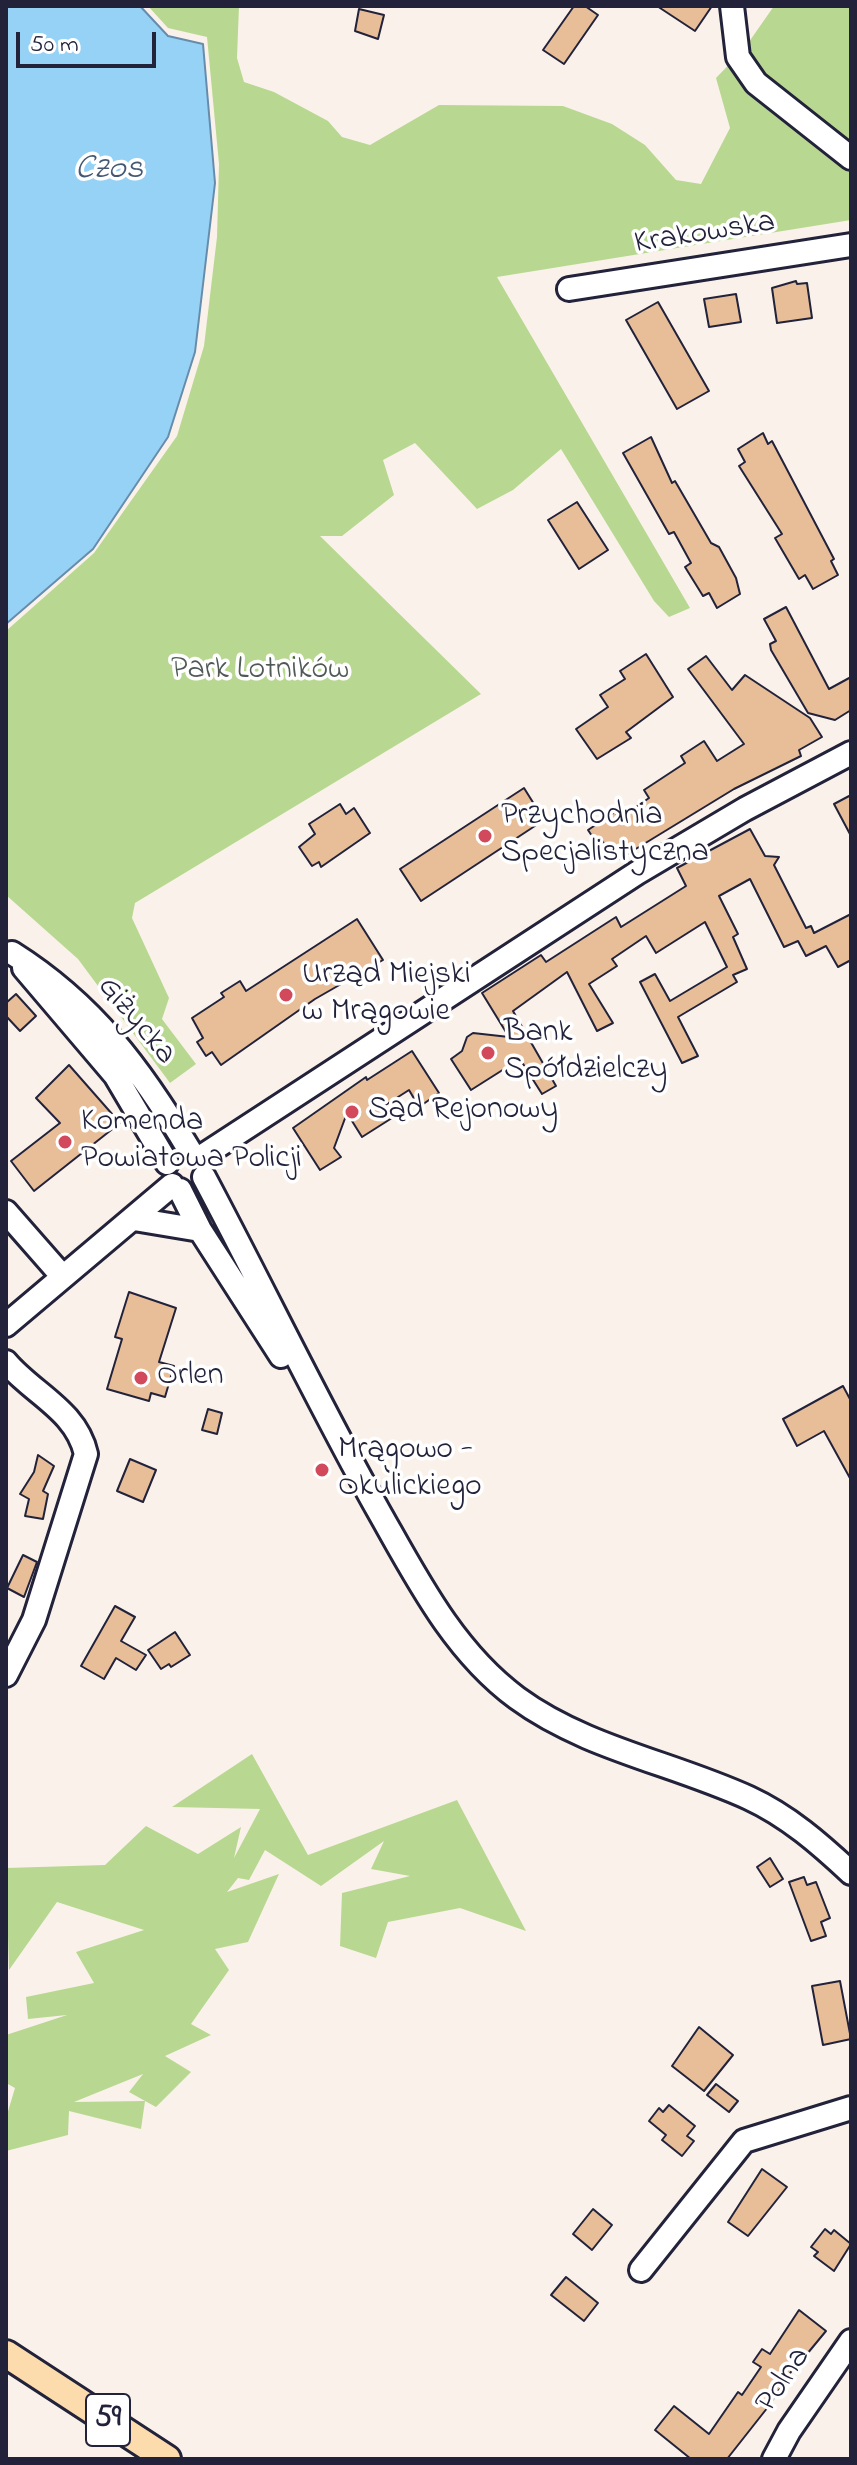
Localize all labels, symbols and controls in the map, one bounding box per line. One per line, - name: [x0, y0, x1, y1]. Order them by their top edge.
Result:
- scale bar: [20, 16, 160, 66]
- text: 50 m: [30, 28, 79, 63]
- water label: Czos: [75, 151, 143, 191]
- street label: Krakowska: [632, 205, 778, 265]
- park label: Park Lotników: [171, 653, 349, 691]
- place label: Przychodnia Specjalistyczna: [501, 799, 709, 874]
- marker: Przychodnia Specjalistyczna: [476, 827, 494, 845]
- place label: Urząd Miejski w Mrągowie: [302, 958, 471, 1033]
- street label: Giżycka: [87, 970, 183, 1074]
- marker: Urząd Miejski w Mrągowie: [277, 986, 295, 1004]
- place label: Bank Spółdzielczy: [504, 1016, 667, 1091]
- marker: Bank Spółdzielczy: [479, 1044, 497, 1062]
- place label: Sąd Rejonowy: [368, 1093, 558, 1131]
- marker: Sąd Rejonowy: [343, 1103, 361, 1121]
- place label: Komenda Powiatowa Policji: [81, 1105, 302, 1180]
- marker: Komenda Powiatowa Policji: [56, 1133, 74, 1151]
- place label: Orlen: [157, 1359, 223, 1397]
- marker: Orlen: [132, 1369, 150, 1387]
- place label: Mrągowo - Okulickiego: [338, 1433, 482, 1508]
- marker: Mrągowo - Okulickiego: [313, 1461, 331, 1479]
- street label: Polna: [749, 2341, 821, 2421]
- road number: 59: [86, 2394, 130, 2446]

